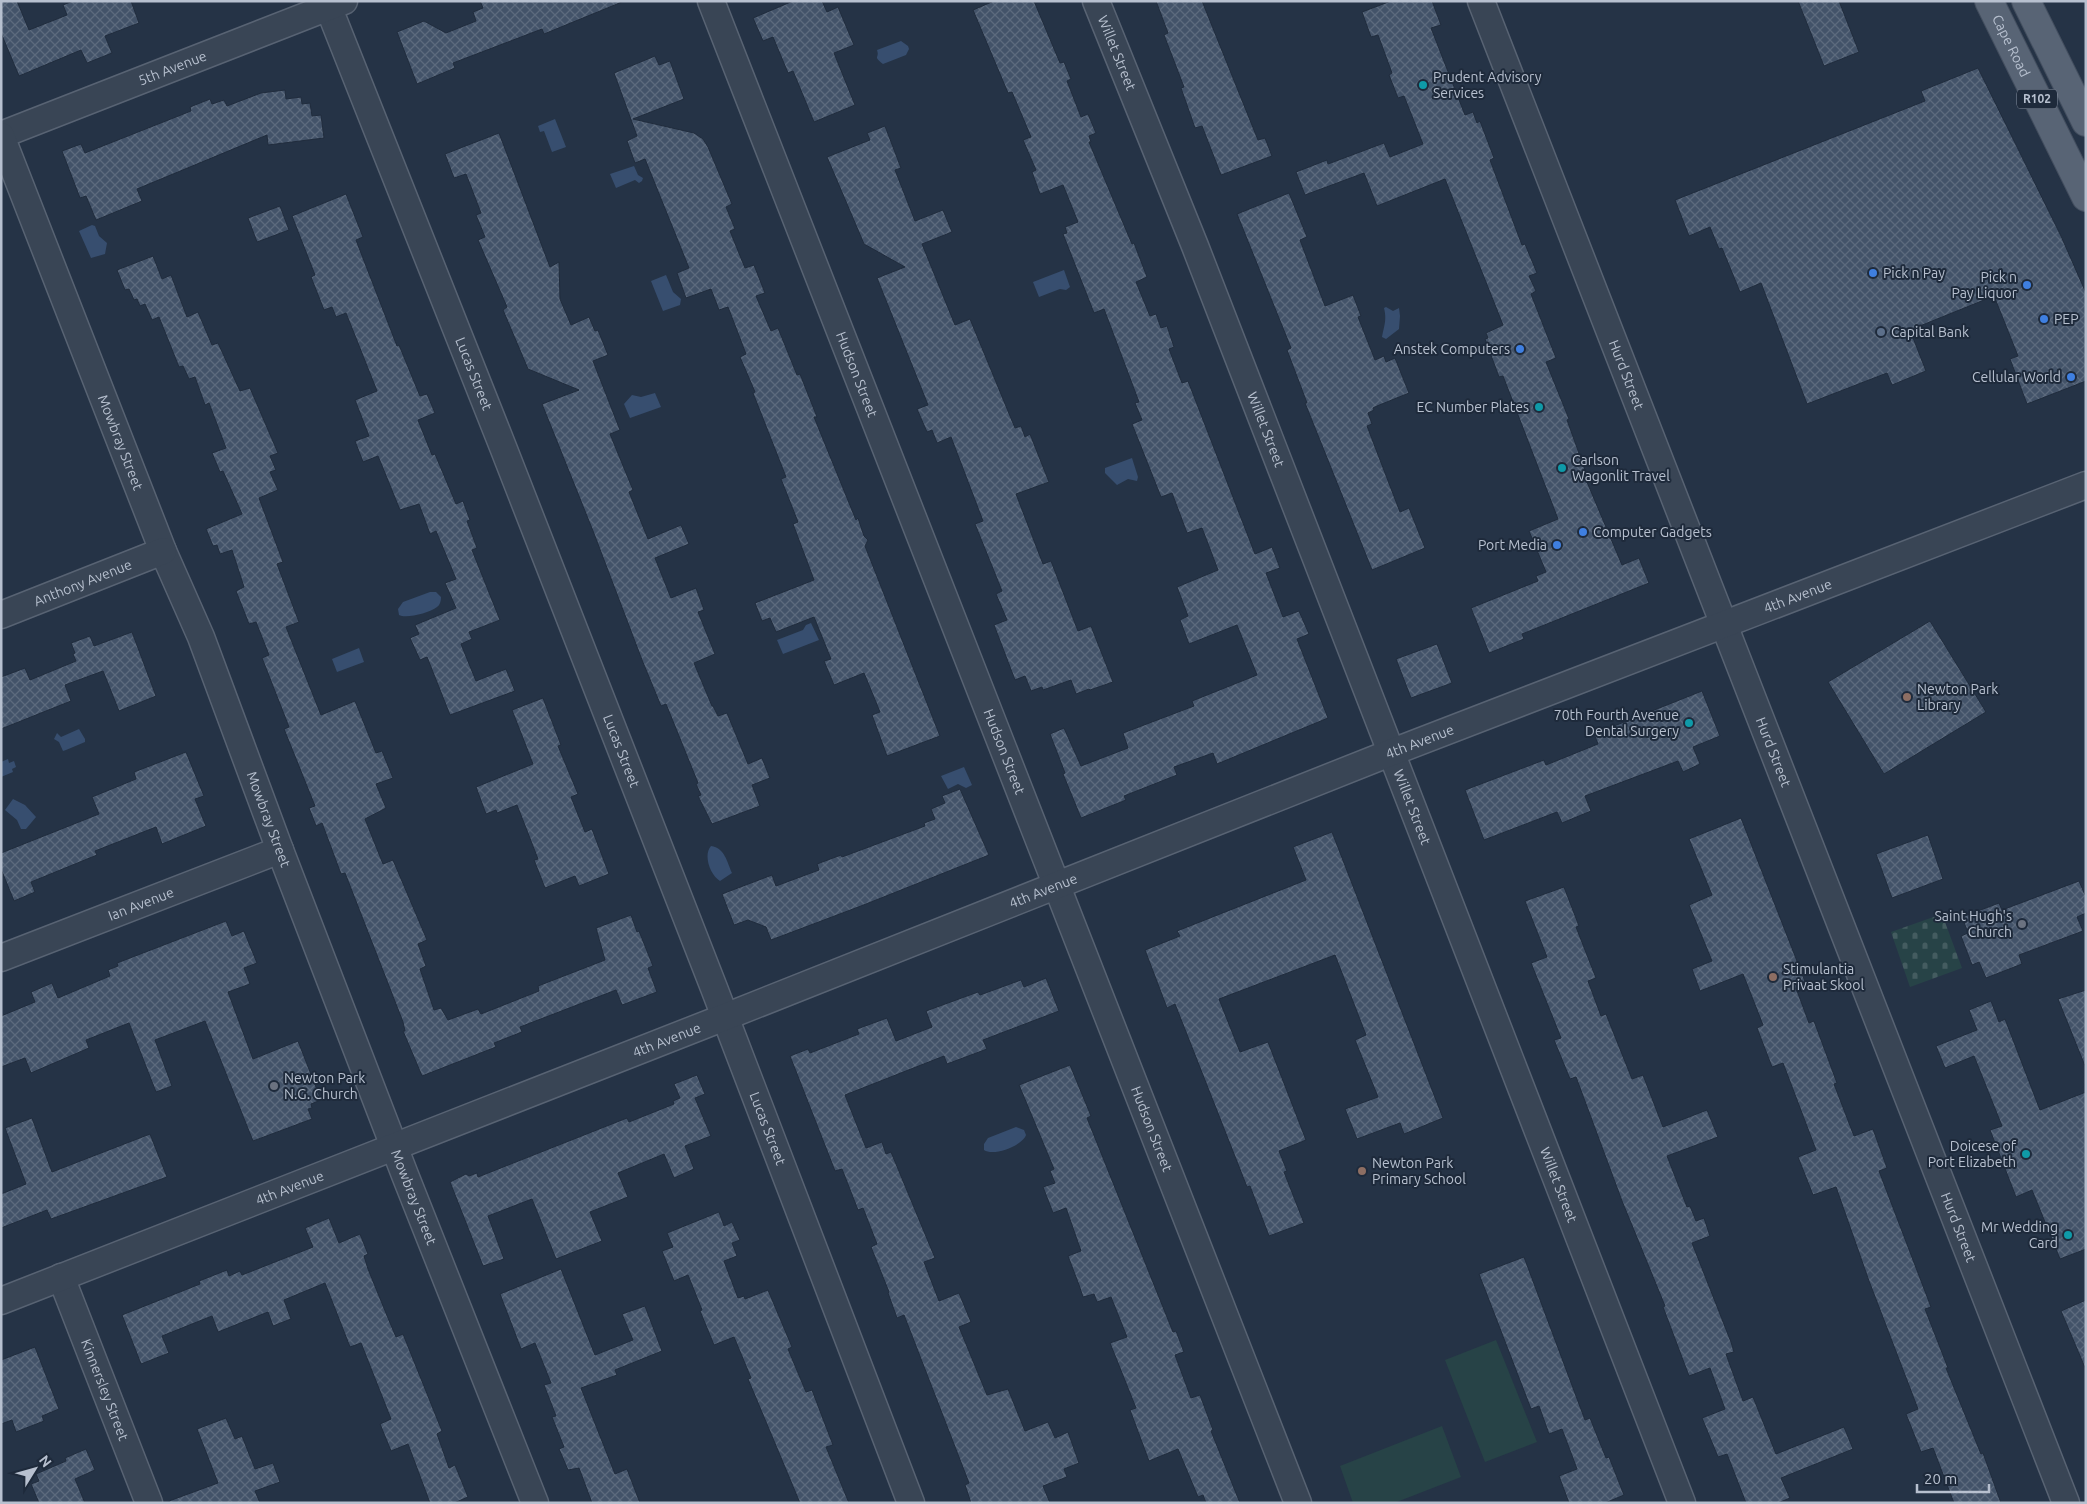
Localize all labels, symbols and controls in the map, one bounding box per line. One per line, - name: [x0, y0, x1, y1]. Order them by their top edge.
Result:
- street label: Cape Road: [1989, 12, 2033, 80]
- street label: Willet Street: [1095, 13, 1139, 93]
- street label: 5th Avenue: [136, 48, 209, 89]
- place label: Prudent Advisory Services: [1433, 69, 1542, 101]
- marker: Prudent Advisory Services: [1417, 79, 1429, 91]
- road number: R102: [2017, 90, 2057, 108]
- place label: Pick n Pay: [1883, 265, 1945, 281]
- marker: Pick n Pay: [1867, 267, 1879, 279]
- place label: Pick n Pay Liquor: [1951, 269, 2018, 301]
- marker: Pick n Pay Liquor: [2021, 279, 2033, 291]
- place label: PEP: [2054, 311, 2079, 327]
- marker: PEP: [2038, 313, 2050, 325]
- place label: Capital Bank: [1891, 324, 1969, 340]
- marker: Capital Bank: [1875, 326, 1887, 338]
- street label: Hudson Street: [833, 329, 881, 420]
- street label: Lucas Street: [452, 335, 496, 413]
- street label: Hurd Street: [1606, 337, 1648, 412]
- place label: Anstek Computers: [1394, 341, 1510, 357]
- marker: Anstek Computers: [1514, 343, 1526, 355]
- place label: Cellular World: [1972, 369, 2061, 385]
- marker: Cellular World: [2065, 371, 2077, 383]
- street label: Willet Street: [1244, 389, 1288, 470]
- street label: Mowbray Street: [95, 393, 147, 493]
- place label: EC Number Plates: [1417, 399, 1529, 415]
- marker: EC Number Plates: [1533, 401, 1545, 413]
- place label: Carlson Wagonlit Travel: [1572, 452, 1670, 484]
- marker: Carlson Wagonlit Travel: [1556, 462, 1568, 474]
- place label: Computer Gadgets: [1593, 524, 1712, 540]
- marker: Computer Gadgets: [1577, 526, 1589, 538]
- place label: Port Media: [1478, 537, 1547, 553]
- marker: Port Media: [1551, 539, 1563, 551]
- street label: Anthony Avenue: [32, 556, 134, 609]
- street label: 4th Avenue: [1761, 576, 1834, 616]
- place label: Newton Park Library: [1917, 681, 1998, 713]
- marker: Newton Park Library: [1901, 691, 1913, 703]
- street label: Hudson Street: [980, 707, 1029, 797]
- place label: 70th Fourth Avenue Dental Surgery: [1554, 707, 1679, 739]
- street label: Lucas Street: [600, 712, 643, 790]
- street label: Hurd Street: [1753, 715, 1795, 790]
- marker: 70th Fourth Avenue Dental Surgery: [1683, 717, 1695, 729]
- street label: 4th Avenue: [1383, 721, 1456, 762]
- street label: Willet Street: [1391, 767, 1434, 848]
- street label: Mowbray Street: [244, 769, 294, 870]
- street label: 4th Avenue: [1007, 870, 1079, 911]
- street label: Ian Avenue: [106, 884, 176, 924]
- place label: Saint Hugh's Church: [1934, 908, 2012, 940]
- marker: Saint Hugh's Church: [2016, 918, 2028, 930]
- place label: Stimulantia Privaat Skool: [1783, 961, 1864, 993]
- marker: Stimulantia Privaat Skool: [1767, 971, 1779, 983]
- street label: 4th Avenue: [630, 1019, 703, 1060]
- place label: Newton Park N.G. Church: [284, 1070, 365, 1102]
- marker: Newton Park N.G. Church: [268, 1080, 280, 1092]
- street label: Hudson Street: [1128, 1084, 1176, 1174]
- street label: Lucas Street: [746, 1090, 789, 1168]
- place label: Doicese of Port Elizabeth: [1928, 1138, 2017, 1170]
- street label: Willet Street: [1537, 1145, 1581, 1225]
- street label: Mowbray Street: [388, 1147, 440, 1248]
- marker: Doicese of Port Elizabeth: [2020, 1148, 2032, 1160]
- place label: Newton Park Primary School: [1372, 1155, 1466, 1187]
- marker: Newton Park Primary School: [1356, 1165, 1368, 1177]
- street label: 4th Avenue: [253, 1167, 326, 1208]
- street label: Hurd Street: [1938, 1190, 1980, 1265]
- place label: Mr Wedding Card: [1981, 1219, 2058, 1251]
- marker: Mr Wedding Card: [2062, 1229, 2074, 1241]
- street label: Kinnersley Street: [78, 1337, 132, 1443]
- north arrow: [10, 1444, 60, 1494]
- text: N: [36, 1452, 55, 1470]
- scale bar: [1917, 1462, 1990, 1494]
- text: 20 m: [1924, 1470, 1957, 1487]

